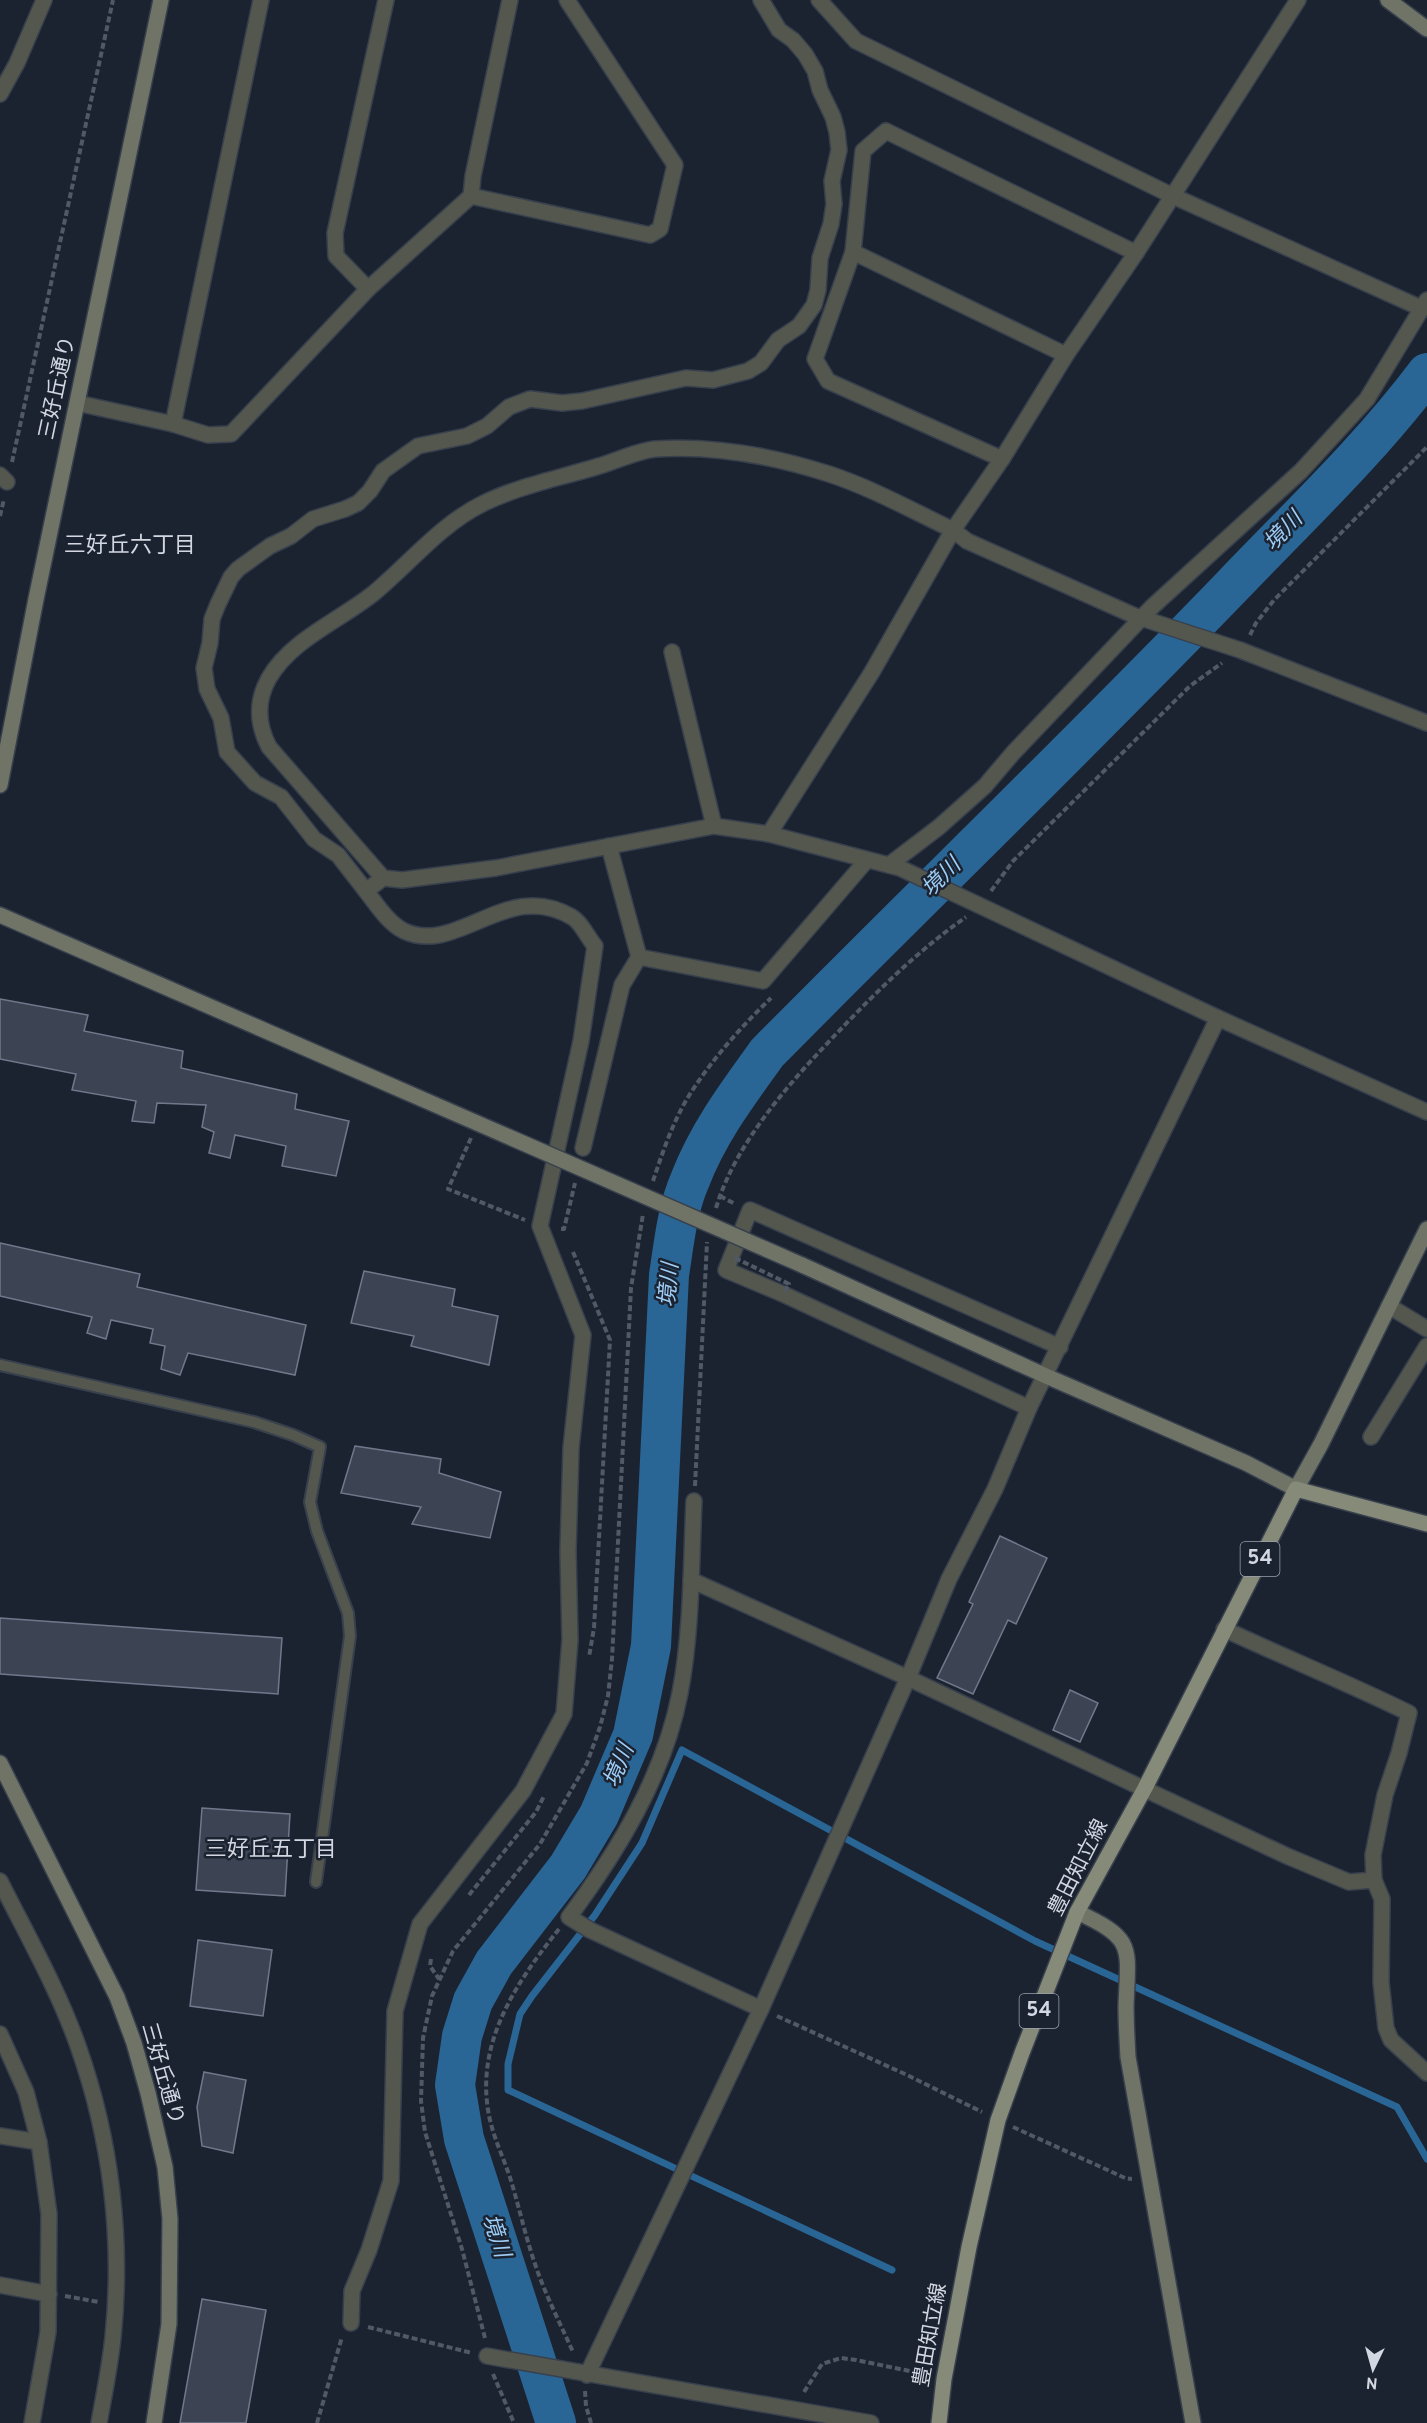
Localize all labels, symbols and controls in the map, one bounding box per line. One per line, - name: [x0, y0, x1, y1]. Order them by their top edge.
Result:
- street label: 三好丘通り: [34, 334, 82, 442]
- water label: 境川: [1259, 505, 1310, 557]
- district label: 三好丘六丁目: [64, 533, 196, 560]
- water label: 境川: [917, 851, 969, 903]
- water label: 境川: [655, 1260, 686, 1308]
- road number: 54: [1240, 1542, 1280, 1576]
- water label: 境川: [599, 1739, 642, 1792]
- street label: 豊田知立線: [1043, 1815, 1115, 1921]
- district label: 三好丘五丁目: [205, 1837, 337, 1864]
- road number: 54: [1020, 1994, 1058, 2028]
- street label: 三好丘通り: [135, 2020, 189, 2128]
- water label: 境川: [475, 2211, 515, 2263]
- street label: 豊田知立線: [909, 2281, 953, 2389]
- north arrow: [1343, 2339, 1403, 2399]
- text: N: [1365, 2371, 1378, 2392]

